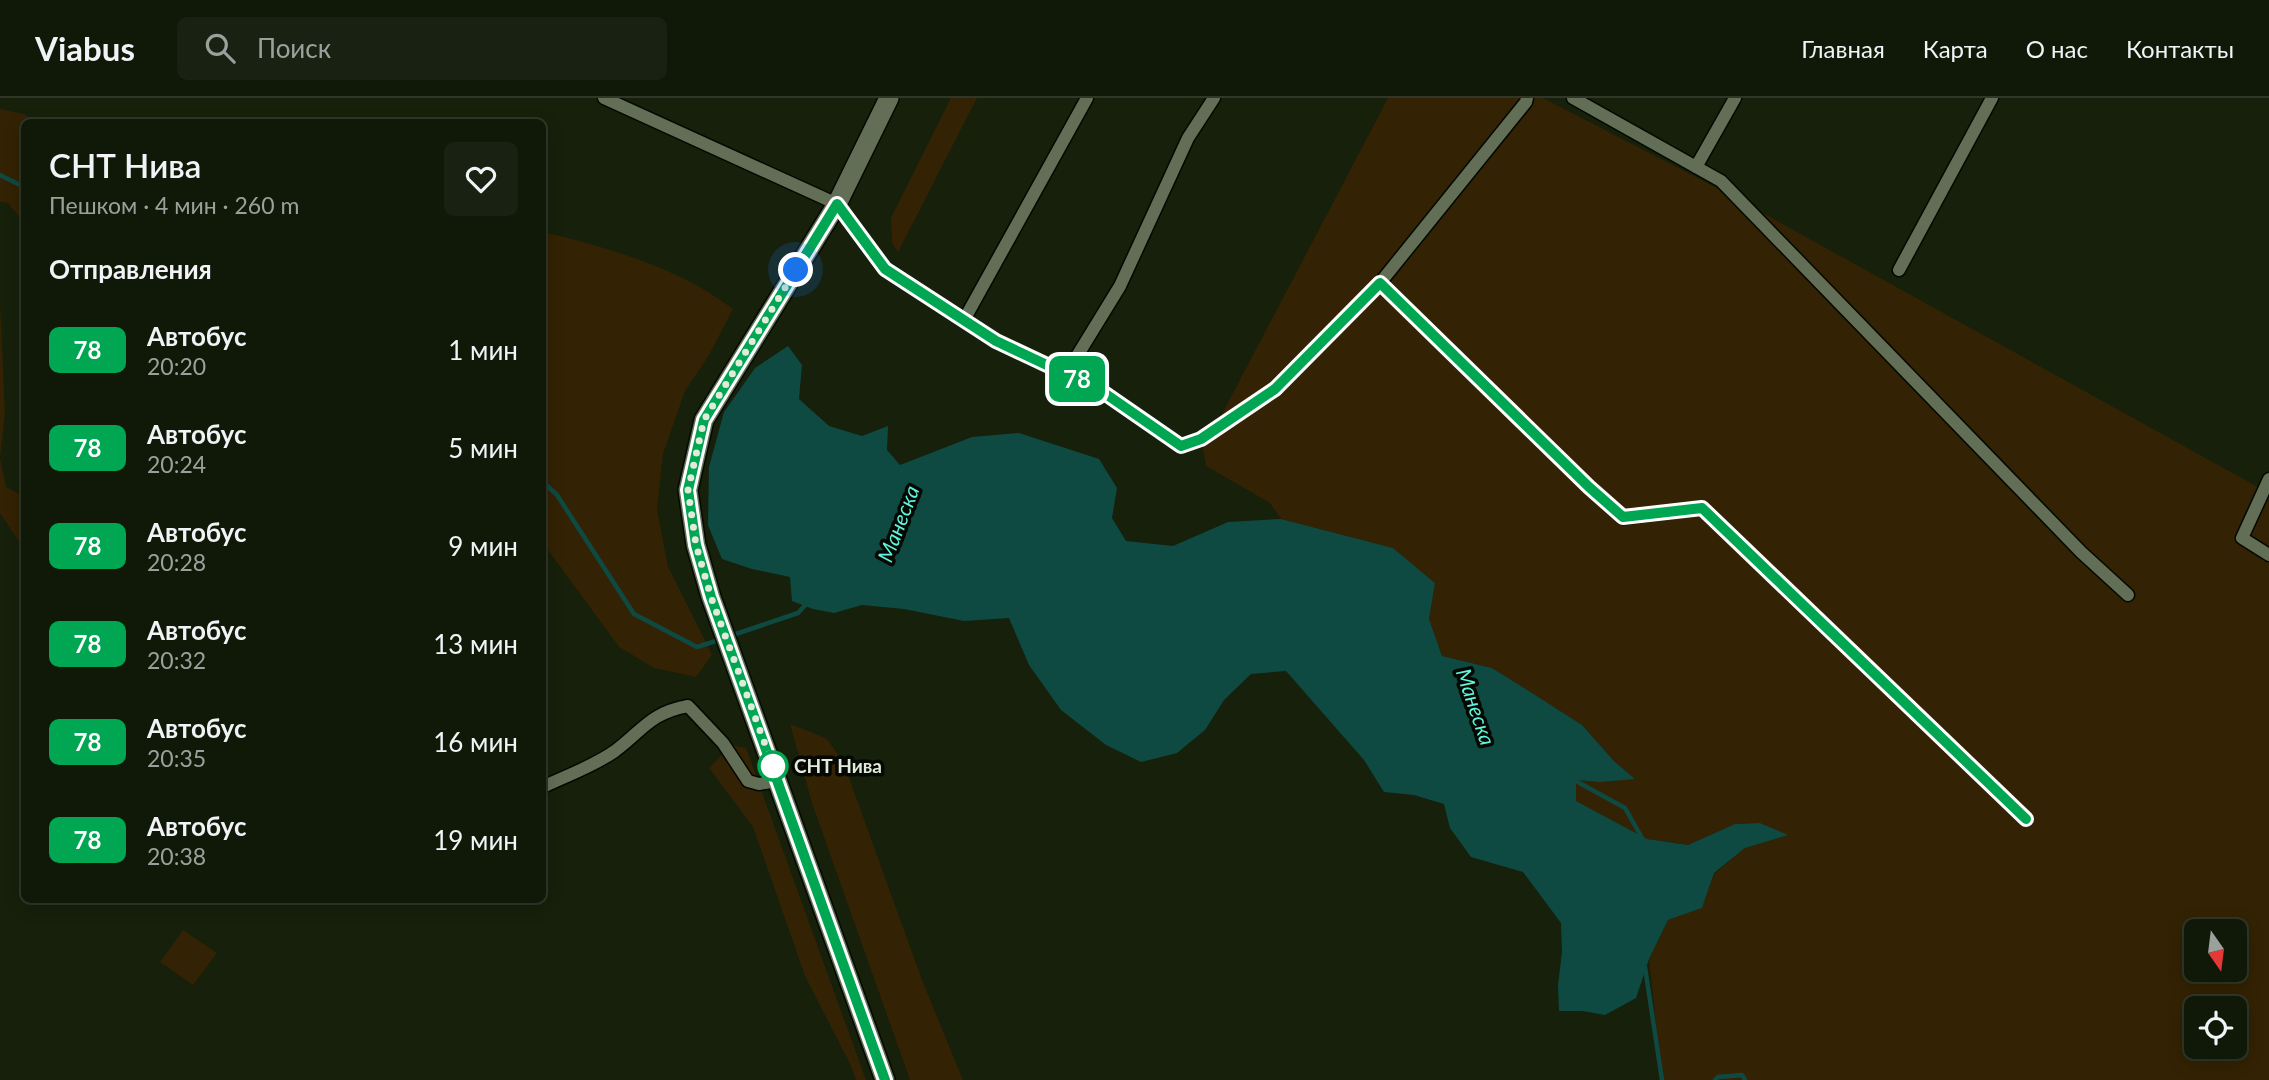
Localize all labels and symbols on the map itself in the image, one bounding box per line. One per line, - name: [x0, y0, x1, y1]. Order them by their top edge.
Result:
- your location: [778, 252, 813, 287]
- line badge: 78: [1046, 356, 1108, 402]
- water label: Манеска: [872, 482, 924, 565]
- water label: Манеска: [1452, 665, 1501, 748]
- marker: СНТ Нива: [758, 751, 788, 781]
- place label: СНТ Нива: [794, 754, 882, 777]
- north arrow: [2184, 919, 2247, 982]

